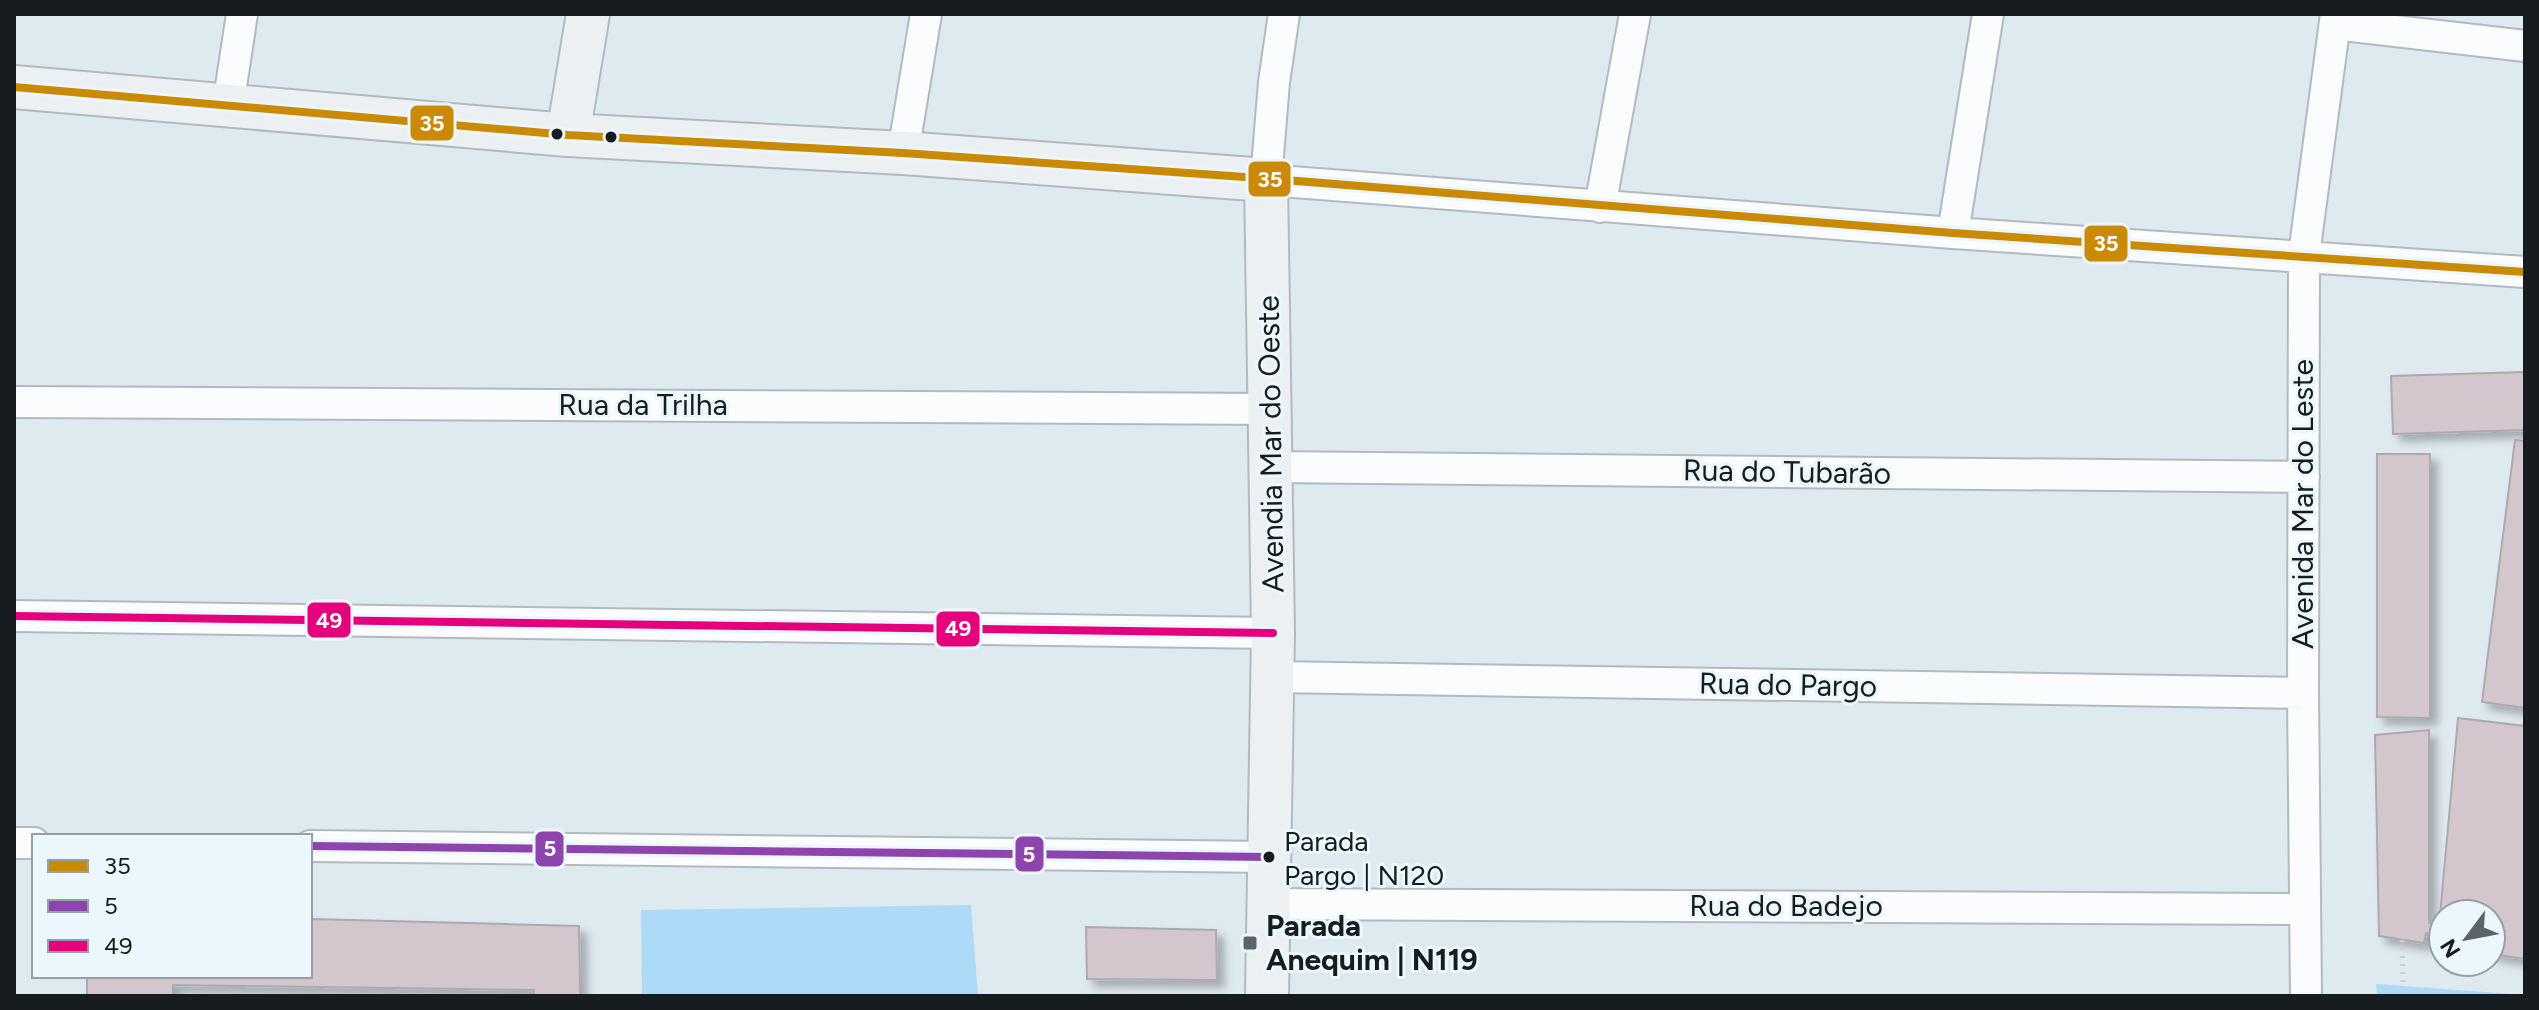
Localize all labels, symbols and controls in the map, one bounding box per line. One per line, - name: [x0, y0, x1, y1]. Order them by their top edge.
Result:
- line badge: 35: [409, 104, 455, 142]
- text: 35: [419, 110, 445, 137]
- unlabelled marker: [549, 126, 565, 142]
- unlabelled marker: [603, 129, 619, 145]
- line badge: 35: [1247, 160, 1292, 198]
- text: 35: [1257, 166, 1283, 193]
- line badge: 35: [2083, 224, 2129, 263]
- text: 35: [2093, 230, 2119, 257]
- street label: Avendia Mar do Oeste: [1249, 295, 1292, 593]
- street label: Avenida Mar do Leste: [2284, 359, 2321, 649]
- street label: Rua da Trilha: [558, 386, 728, 423]
- street label: Rua do Tubarão: [1683, 451, 1891, 492]
- line badge: 49: [306, 601, 352, 639]
- text: 49: [316, 607, 342, 634]
- line badge: 49: [935, 610, 981, 648]
- text: 49: [945, 615, 971, 642]
- street label: Rua do Pargo: [1699, 664, 1877, 705]
- place label: Parada Pargo | N120: [1284, 824, 1444, 892]
- line badge: 5: [534, 830, 565, 868]
- legend: [32, 834, 312, 978]
- text: 5: [544, 835, 556, 862]
- line badge: 5: [1014, 835, 1045, 873]
- text: 5: [1023, 841, 1035, 868]
- marker: Parada Pargo | N120: [1261, 849, 1277, 865]
- text: 35: [104, 851, 131, 880]
- street label: Rua do Badejo: [1689, 887, 1883, 924]
- text: 5: [104, 891, 118, 920]
- north arrow: [2427, 898, 2507, 978]
- place label: Parada Anequim | N119: [1266, 907, 1478, 978]
- text: 49: [104, 931, 133, 960]
- marker: Parada Anequim | N119: [1241, 934, 1259, 952]
- text: N: [2435, 934, 2466, 963]

